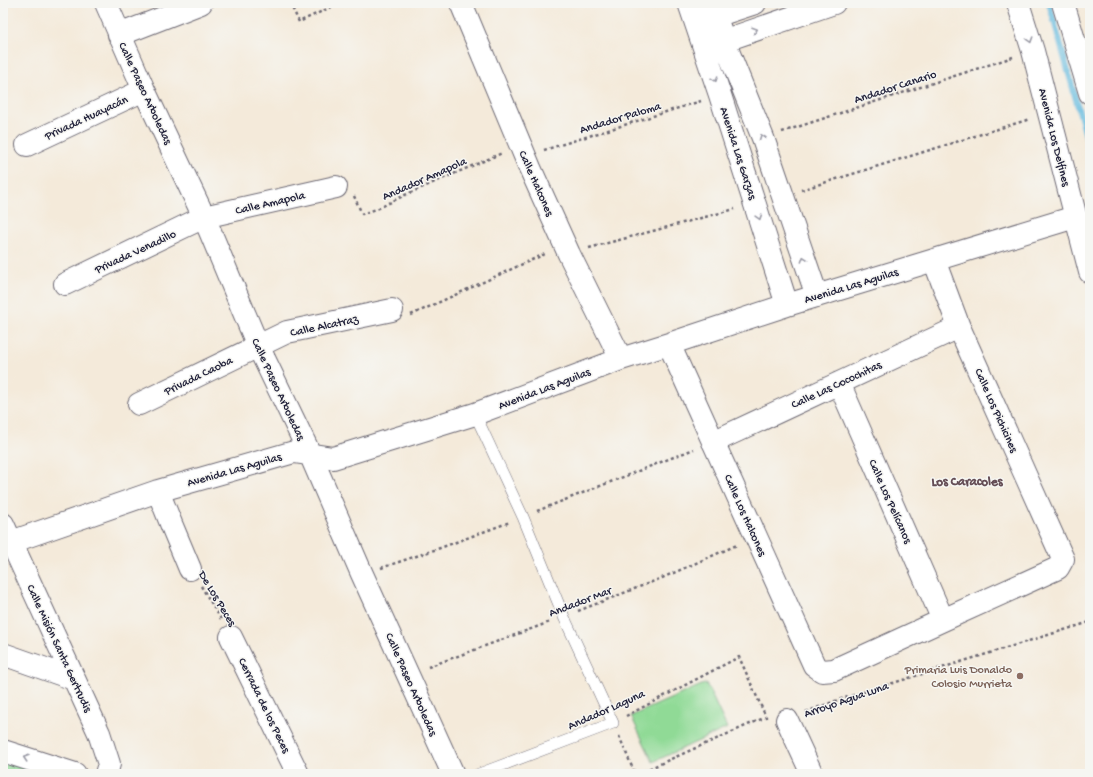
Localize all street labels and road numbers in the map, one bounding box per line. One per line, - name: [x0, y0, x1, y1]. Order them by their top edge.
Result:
- street label: Calle Paseo Arboledas: [114, 40, 174, 148]
- street label: Andador Canario: [853, 68, 938, 108]
- street label: Avenida Los Delfines: [1034, 87, 1072, 189]
- street label: Privada Huayacán: [42, 93, 131, 145]
- street label: Andador Paloma: [578, 100, 663, 138]
- street label: Avenida Las Garzas: [716, 106, 759, 202]
- street label: Calle Halcones: [514, 149, 556, 219]
- street label: Andador Amapola: [381, 155, 469, 205]
- street label: Calle Amapola: [234, 189, 307, 219]
- street label: Privada Venadillo: [92, 228, 179, 278]
- street label: Avenida Las Aguilas: [803, 266, 901, 308]
- street label: Calle Alcatraz: [289, 313, 360, 341]
- street label: Calle Paseo Arboledas: [247, 336, 307, 444]
- street label: Privada Caoba: [161, 354, 236, 400]
- street label: Calle Las Cocochitas: [789, 359, 885, 413]
- street label: Avenida Las Aguilas: [497, 366, 593, 414]
- street label: Calle Los Pichicines: [970, 367, 1020, 456]
- street label: Avenida Las Aguilas: [186, 451, 284, 491]
- street label: Calle Los Pelícanos: [864, 458, 914, 547]
- street label: Calle Los Halcones: [720, 473, 769, 559]
- street label: De Los Peces: [194, 568, 239, 630]
- street label: Calle Misión Santa Gertrudis: [22, 583, 94, 715]
- street label: Andador Mar: [547, 584, 616, 621]
- street label: Calle Paseo Arboledas: [381, 631, 439, 739]
- street label: Cerrada de los Peces: [234, 656, 293, 756]
- street label: Arroyo Agua Luna: [803, 680, 891, 722]
- street label: Andador Laguna: [566, 687, 648, 734]

